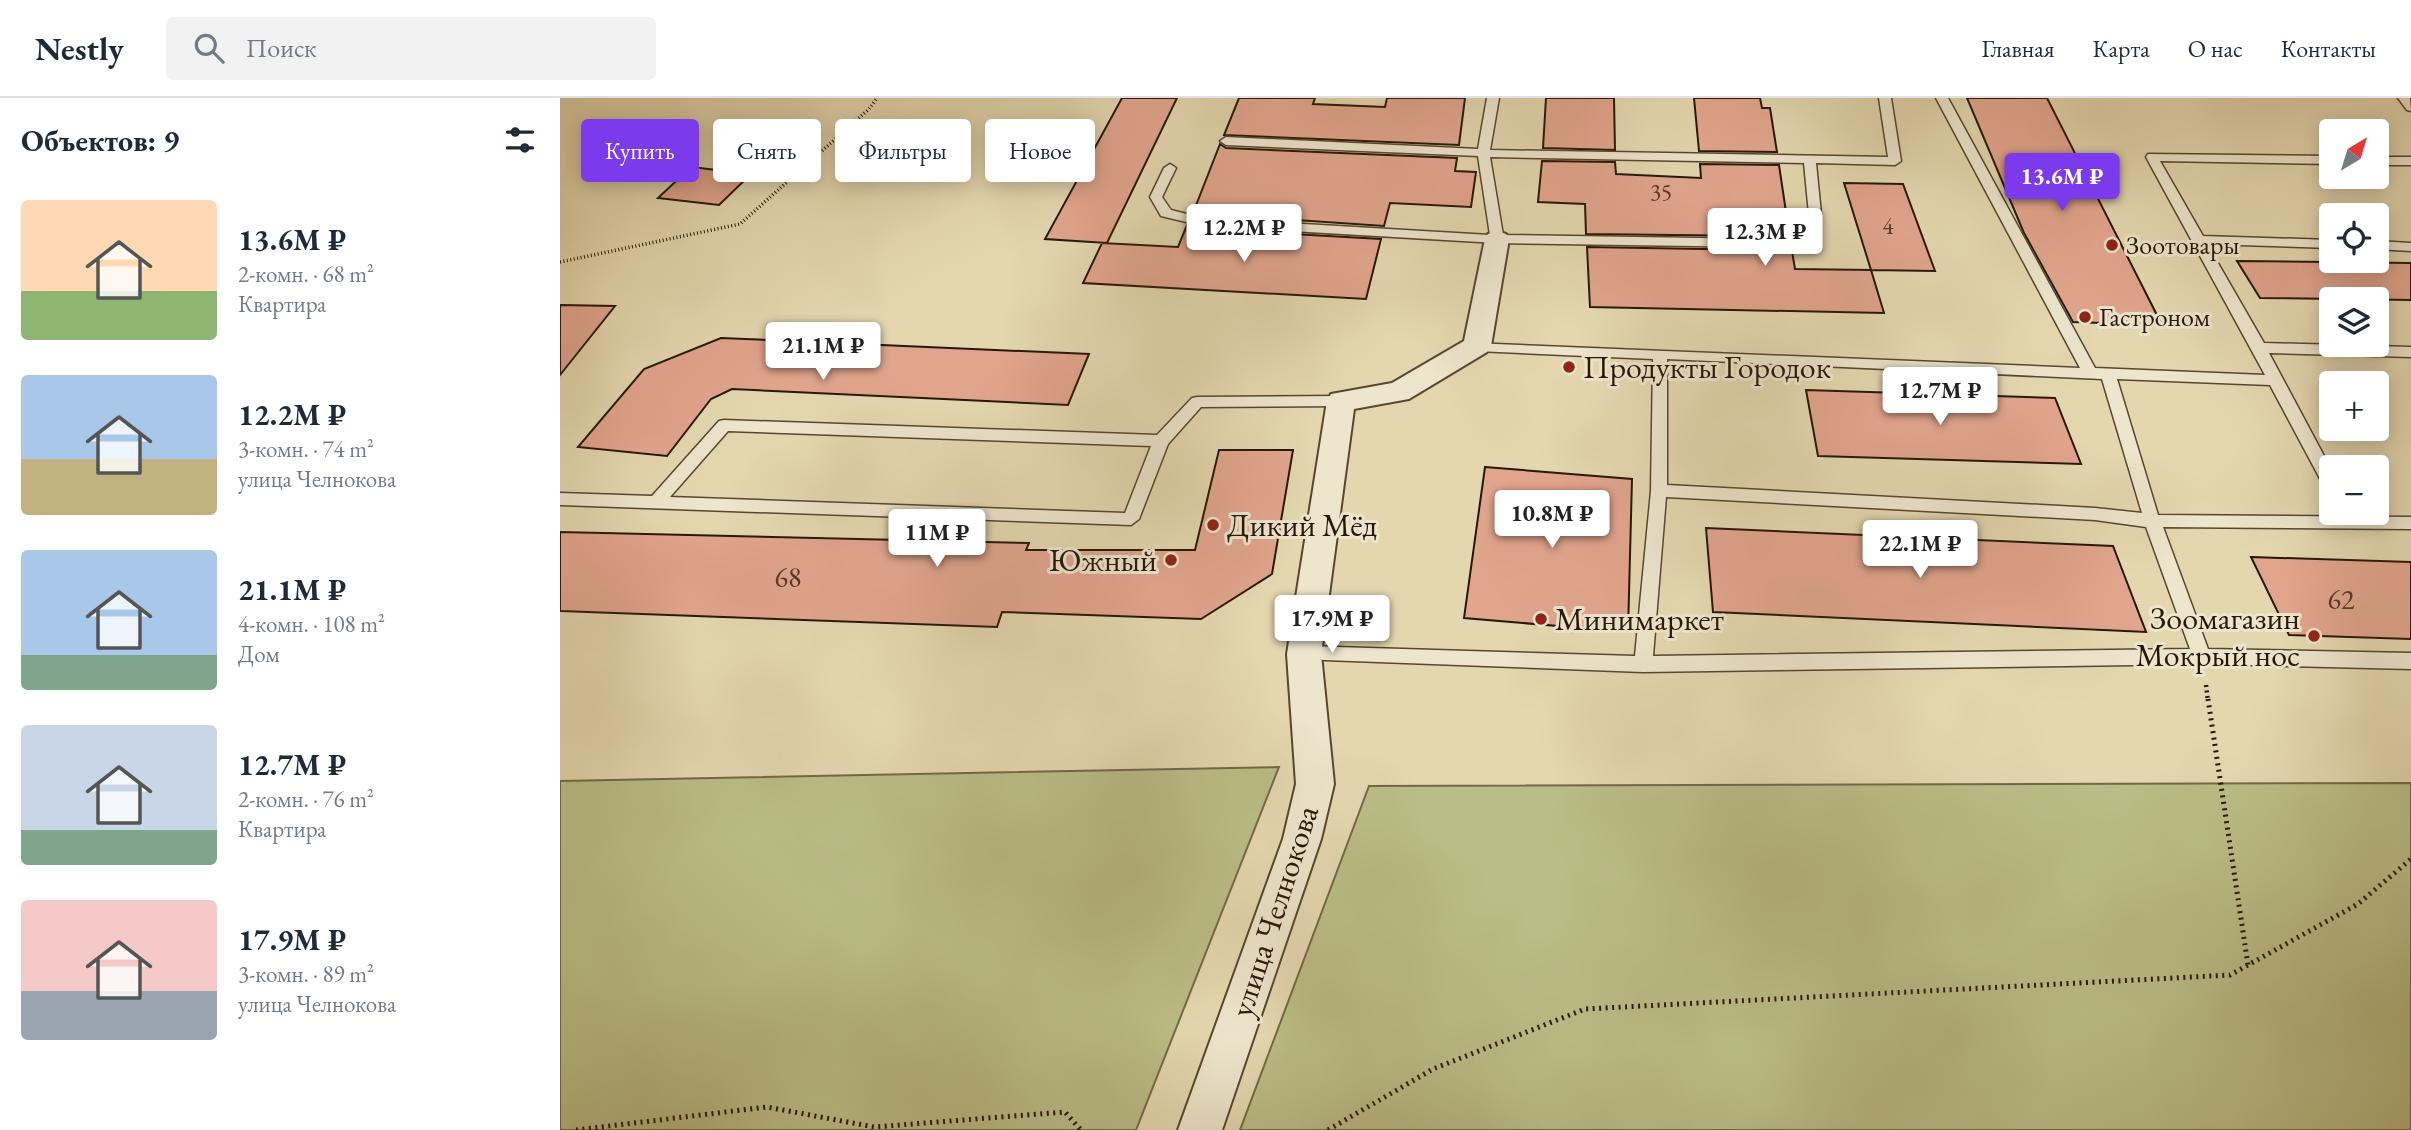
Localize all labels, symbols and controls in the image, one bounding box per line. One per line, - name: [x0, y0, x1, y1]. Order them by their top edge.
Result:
- search box: [166, 17, 656, 80]
- text: Nestly: [35, 27, 124, 70]
- icon: search: [190, 29, 228, 67]
- text: Поиск: [246, 31, 317, 65]
- text: Главная: [1981, 33, 2055, 64]
- text: Карта: [2093, 33, 2150, 64]
- text: О нас: [2188, 33, 2243, 64]
- text: Контакты: [2281, 33, 2376, 64]
- chip: Купить: [581, 119, 699, 182]
- chip: Снять: [713, 119, 821, 182]
- chip: Фильтры: [835, 119, 971, 182]
- chip: Новое: [985, 119, 1095, 182]
- north arrow: [2319, 119, 2389, 189]
- map controls: [2319, 119, 2389, 525]
- text: Объектов: 9: [21, 121, 179, 160]
- icon: filters: [501, 121, 539, 159]
- pin: 13.6M ₽: [1997, 153, 2127, 213]
- text: 13.6M ₽: [2021, 161, 2103, 191]
- house number: 35: [1650, 177, 1672, 207]
- button: locate: [2319, 203, 2389, 273]
- pin: 12.2M ₽: [1179, 204, 1309, 264]
- pin: 12.3M ₽: [1700, 208, 1830, 268]
- house number: 4: [1882, 211, 1894, 241]
- text: 12.2M ₽: [1203, 212, 1285, 242]
- text: 12.3M ₽: [1724, 216, 1806, 246]
- text: 13.6M ₽: [238, 220, 346, 259]
- icon: home: [77, 228, 161, 312]
- place label: Зоотовары: [2126, 228, 2239, 262]
- marker: Зоотовары: [2104, 237, 2120, 253]
- text: 2-комн. · 68 m²: [238, 259, 374, 289]
- button: layers: [2319, 287, 2389, 357]
- text: Квартира: [238, 289, 326, 319]
- place label: Гастроном: [2099, 300, 2210, 334]
- marker: Гастроном: [2077, 309, 2093, 325]
- pin: 21.1M ₽: [758, 322, 888, 382]
- text: 21.1M ₽: [782, 330, 864, 360]
- place label: Продукты Городок: [1583, 346, 1831, 388]
- marker: Продукты Городок: [1561, 359, 1577, 375]
- pin: 12.7M ₽: [1875, 368, 2005, 427]
- button: +: [2319, 371, 2389, 441]
- text: 12.7M ₽: [1899, 375, 1981, 405]
- text: 12.2M ₽: [238, 395, 346, 434]
- icon: home: [77, 403, 161, 487]
- text: 3-комн. · 74 m²: [238, 434, 374, 464]
- button: −: [2319, 455, 2389, 525]
- text: улица Челнокова: [238, 464, 396, 494]
- pin: 10.8M ₽: [1487, 490, 1617, 550]
- text: 10.8M ₽: [1511, 498, 1593, 528]
- place label: Дикий Мёд: [1227, 504, 1378, 546]
- pin: 11M ₽: [888, 510, 986, 569]
- text: 11M ₽: [904, 517, 970, 547]
- marker: Дикий Мёд: [1205, 517, 1221, 533]
- pin: 22.1M ₽: [1855, 520, 1985, 580]
- text: 22.1M ₽: [1879, 528, 1961, 558]
- place label: Южный: [1049, 539, 1157, 581]
- marker: Южный: [1163, 552, 1179, 568]
- house number: 68: [775, 559, 801, 595]
- text: 21.1M ₽: [238, 570, 346, 609]
- icon: home: [77, 578, 161, 662]
- house number: 62: [2328, 581, 2355, 617]
- pin: 17.9M ₽: [1267, 596, 1397, 655]
- place label: Зоомагазин Мокрый нос: [2136, 597, 2300, 676]
- place label: Минимаркет: [1555, 598, 1724, 640]
- text: 17.9M ₽: [1291, 603, 1373, 633]
- text: 4-комн. · 108 m²: [238, 609, 385, 639]
- marker: Минимаркет: [1533, 611, 1549, 627]
- marker: Зоомагазин Мокрый нос: [2306, 628, 2322, 644]
- text: Дом: [238, 639, 280, 669]
- text: 12.7M ₽: [238, 745, 346, 784]
- icon: home: [77, 753, 161, 837]
- text: 2-комн. · 76 m²: [238, 784, 374, 814]
- street label: улица Челнокова: [1220, 800, 1328, 1022]
- text: Квартира: [238, 814, 326, 844]
- text: 17.9M ₽: [238, 920, 346, 959]
- icon: home: [77, 928, 161, 1012]
- text: 3-комн. · 89 m²: [238, 959, 374, 989]
- text: улица Челнокова: [238, 989, 396, 1019]

